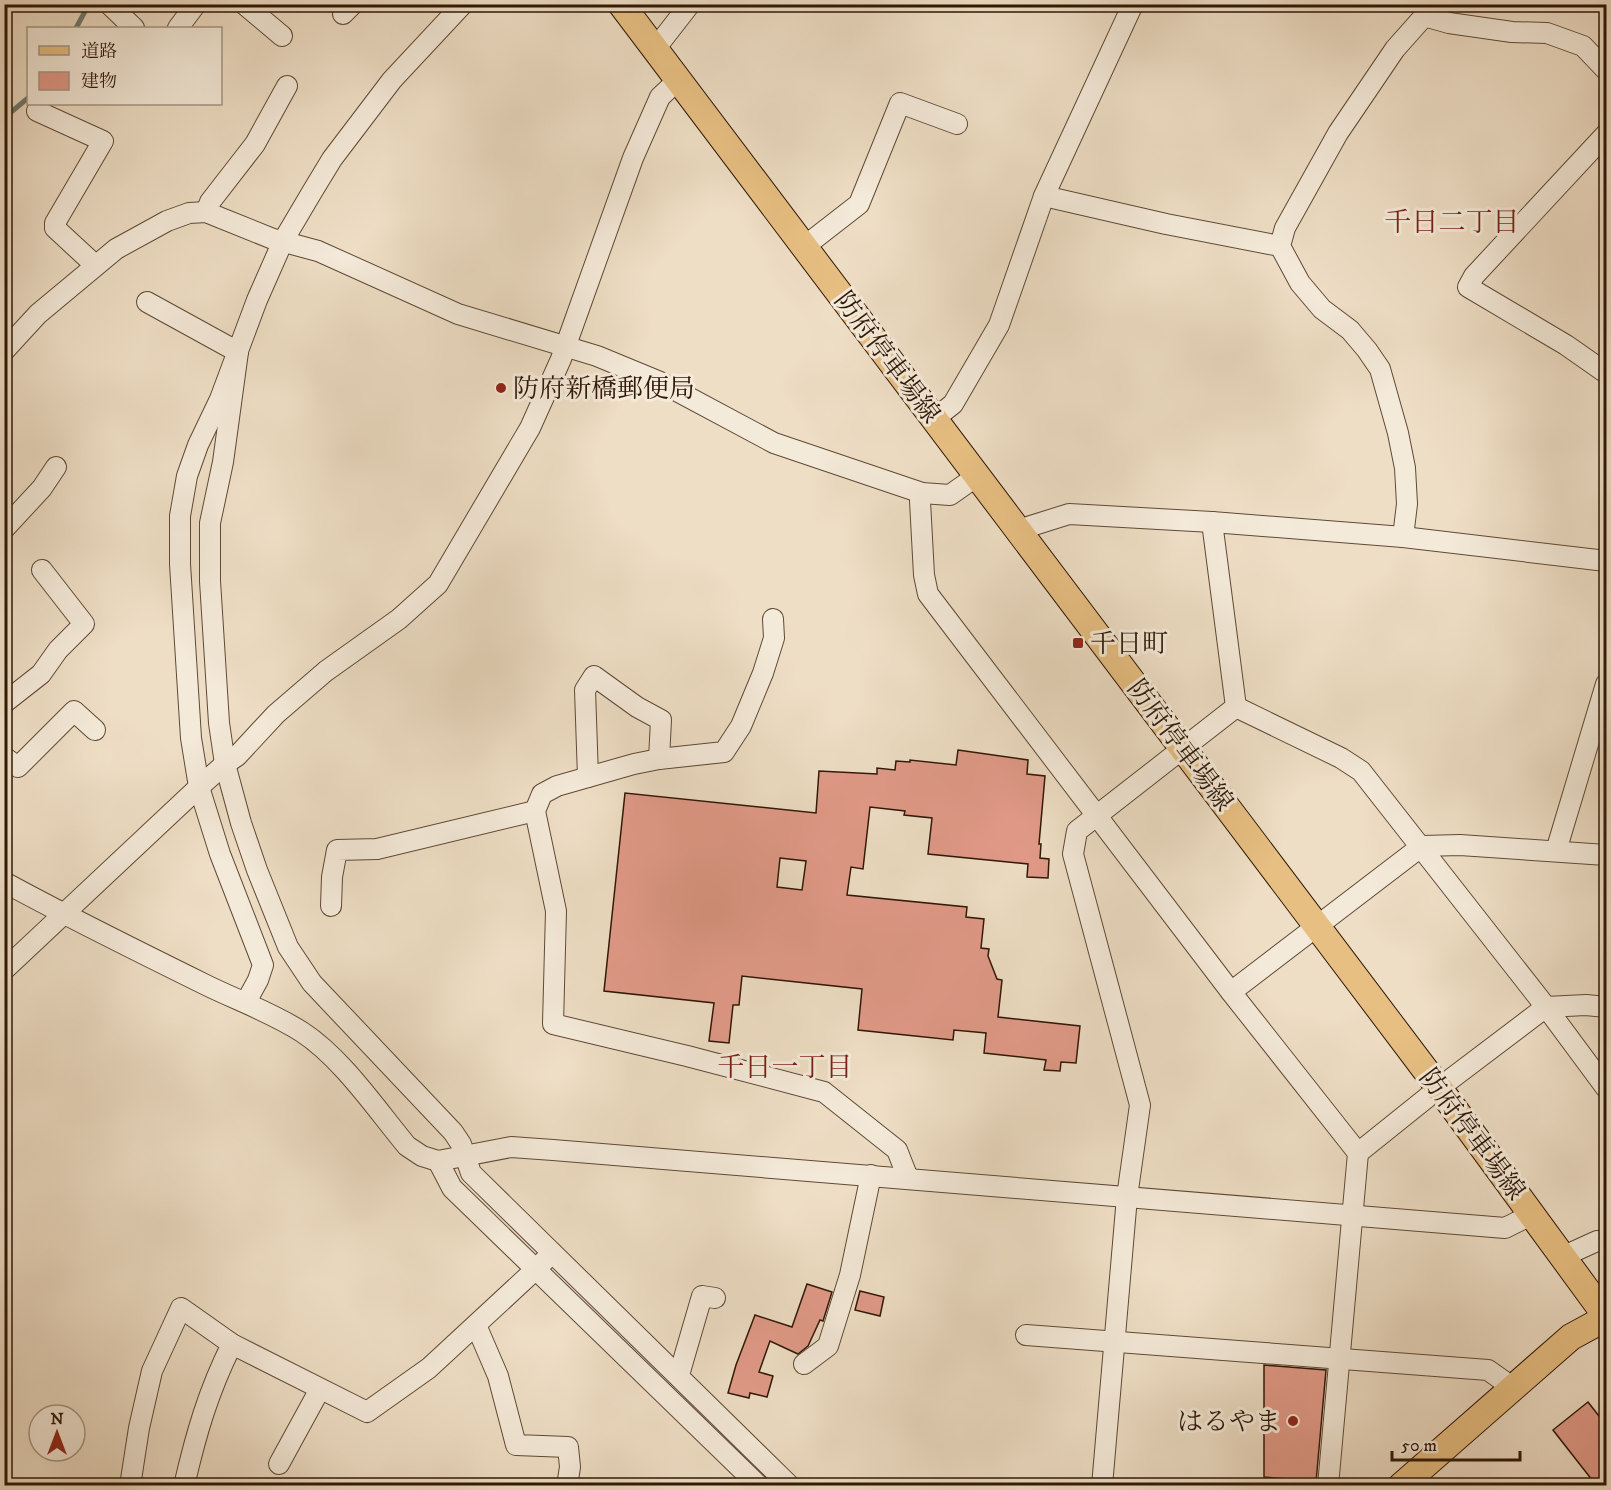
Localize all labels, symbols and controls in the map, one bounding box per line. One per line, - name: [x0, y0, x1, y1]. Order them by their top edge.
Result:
- legend: [27, 27, 222, 105]
- text: 道路: [81, 41, 117, 63]
- text: 建物: [81, 71, 117, 93]
- district label: 千日二丁目: [1385, 206, 1520, 240]
- street label: 防府停車場線: [827, 286, 947, 430]
- place label: 防府新橋郵便局: [513, 373, 695, 406]
- marker: 防府新橋郵便局: [494, 381, 508, 395]
- place label: 千日町: [1090, 628, 1168, 661]
- marker: 千日町: [1071, 636, 1085, 650]
- street label: 防府停車場線: [1120, 674, 1240, 818]
- district label: 千日一丁目: [718, 1051, 853, 1085]
- street label: 防府停車場線: [1412, 1063, 1532, 1207]
- north arrow: [27, 1403, 87, 1463]
- place label: はるやま: [1177, 1406, 1281, 1439]
- text: N: [50, 1409, 64, 1429]
- marker: はるやま: [1286, 1414, 1300, 1428]
- scale bar: [1392, 1424, 1520, 1462]
- text: 50 m: [1401, 1435, 1437, 1457]

